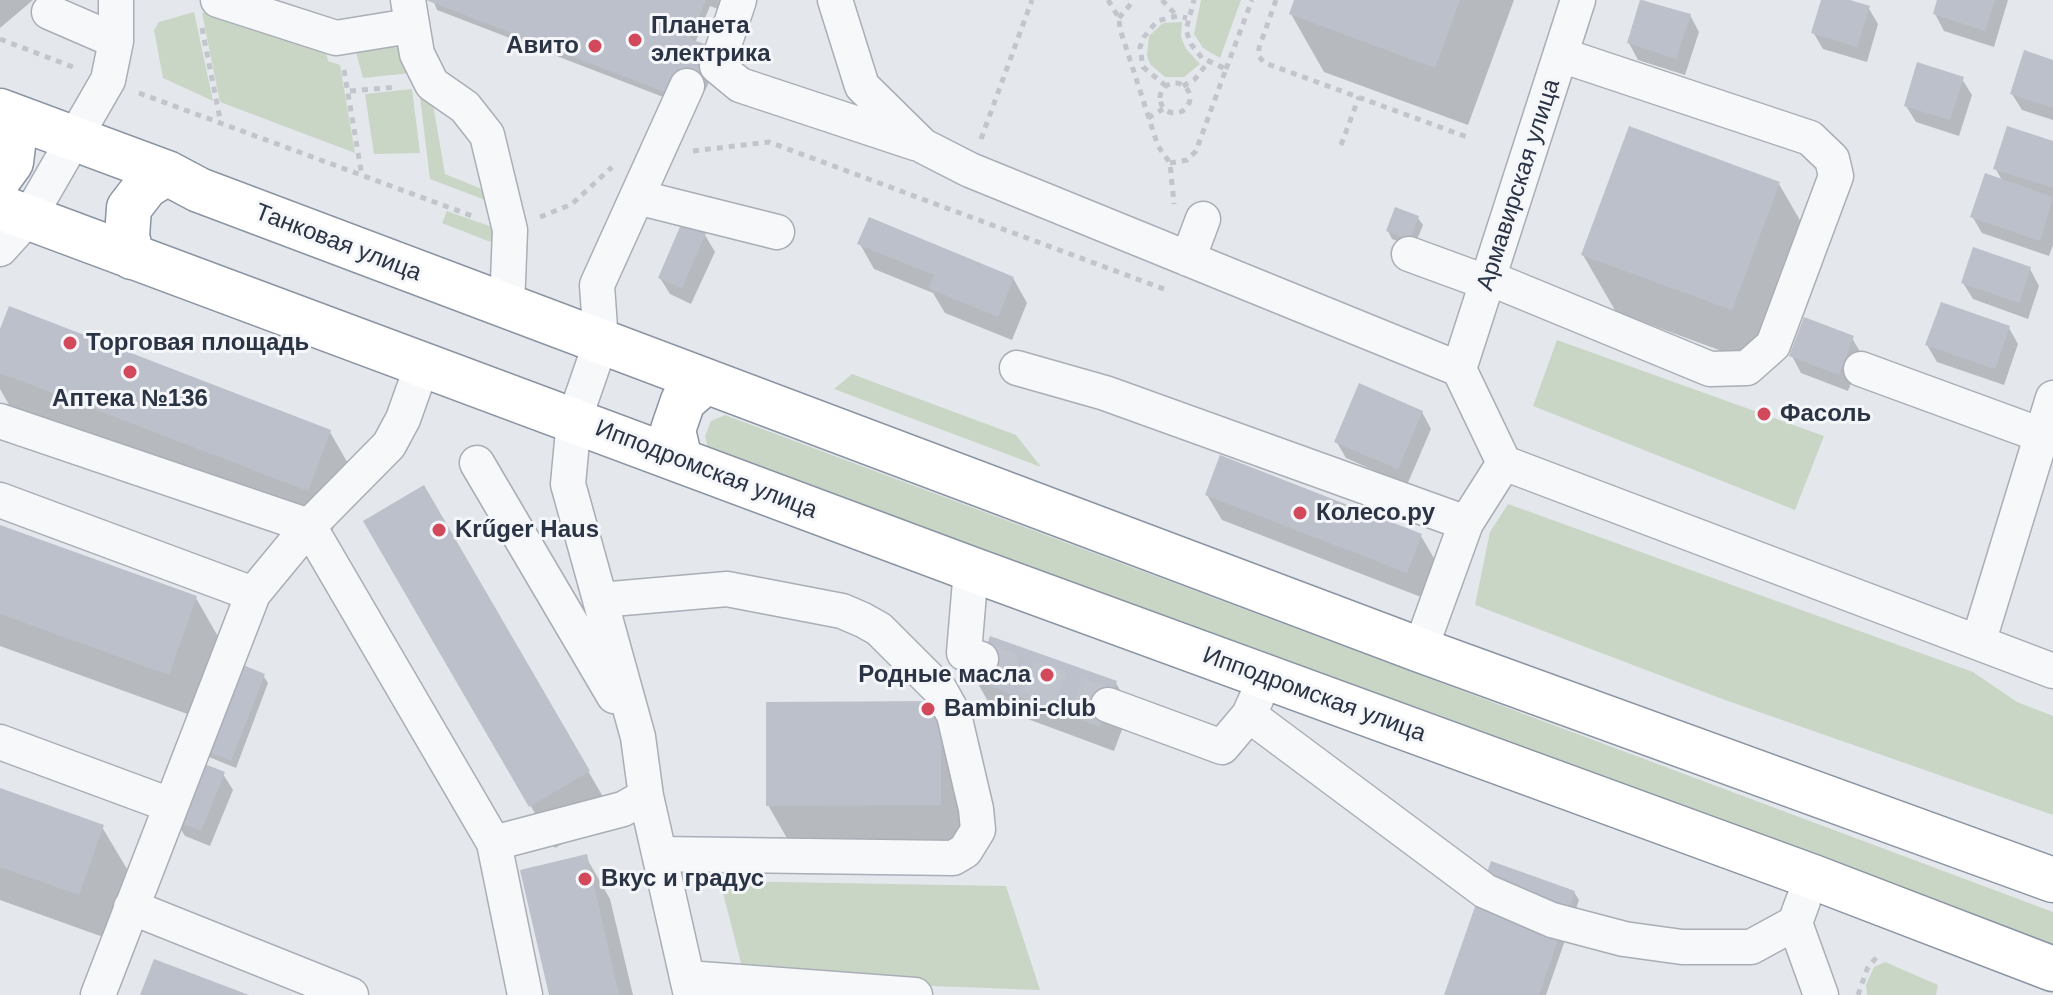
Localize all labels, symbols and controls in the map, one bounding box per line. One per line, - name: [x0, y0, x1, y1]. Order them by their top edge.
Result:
- place label: Планета электрика: [651, 12, 770, 68]
- marker: Планета электрика: [626, 31, 644, 49]
- place label: Авито: [506, 32, 579, 60]
- marker: Авито: [586, 37, 604, 55]
- street label: Армавирская улица: [1471, 76, 1567, 294]
- street label: Танковая улица: [251, 198, 425, 288]
- place label: Торговая площадь: [86, 329, 309, 357]
- marker: Торговая площадь: [61, 334, 79, 352]
- marker: Аптека №136: [121, 363, 139, 381]
- place label: Аптека №136: [52, 385, 208, 413]
- place label: Фасоль: [1780, 400, 1871, 428]
- marker: Фасоль: [1755, 405, 1773, 423]
- street label: Ипподромская улица: [591, 414, 821, 526]
- place label: Колесо.ру: [1316, 499, 1435, 527]
- marker: Колесо.ру: [1291, 504, 1309, 522]
- place label: Krűger Haus: [455, 516, 599, 544]
- marker: Krűger Haus: [430, 521, 448, 539]
- street label: Ипподромская улица: [1199, 641, 1429, 749]
- place label: Родные масла: [858, 661, 1031, 689]
- marker: Родные масла: [1038, 666, 1056, 684]
- place label: Bambini-club: [944, 695, 1096, 723]
- marker: Bambini-club: [919, 700, 937, 718]
- place label: Вкус и градус: [601, 865, 764, 893]
- marker: Вкус и градус: [576, 870, 594, 888]

